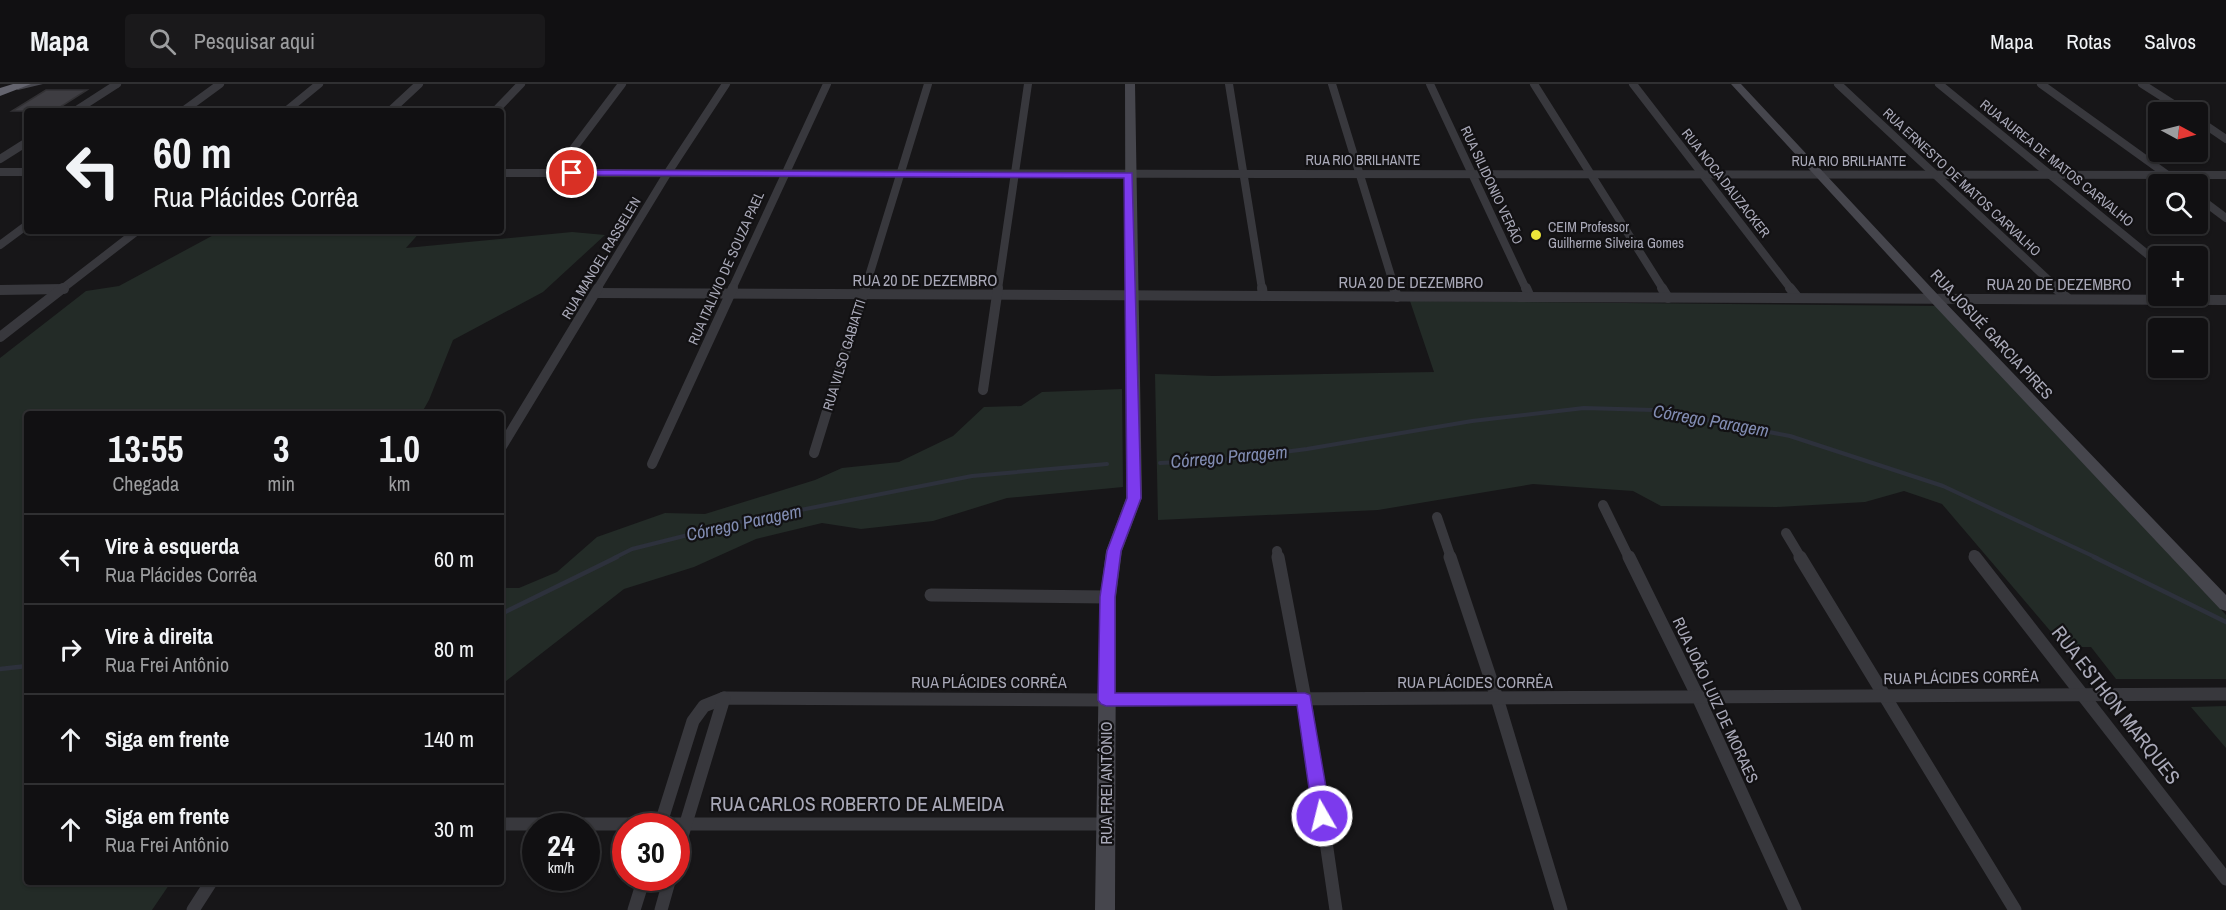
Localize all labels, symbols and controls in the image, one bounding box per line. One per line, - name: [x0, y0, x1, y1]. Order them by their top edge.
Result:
- search box: [125, 14, 545, 68]
- text: Mapa: [30, 22, 89, 60]
- icon: search: [146, 25, 179, 58]
- text: Pesquisar aqui: [194, 26, 315, 56]
- text: Mapa: [1990, 27, 2033, 56]
- text: Rotas: [2066, 27, 2111, 56]
- text: Salvos: [2144, 27, 2196, 56]
- street label: RUA AUREA DE MATOS CARVALHO: [1977, 95, 2138, 231]
- north arrow: [2148, 102, 2208, 162]
- map controls: [2148, 102, 2208, 378]
- street label: RUA ERNESTO DE MATOS CARVALHO: [1879, 104, 2045, 260]
- street label: RUA SILIDONIO VERÃO: [1457, 123, 1527, 247]
- text: 60 m: [153, 125, 232, 181]
- street label: RUA NOCA DAUZACKER: [1678, 125, 1774, 241]
- icon: left: [54, 132, 132, 210]
- pin: [546, 147, 597, 198]
- street label: RUA RIO BRILHANTE: [1306, 151, 1420, 169]
- street label: RUA RIO BRILHANTE: [1792, 152, 1906, 170]
- icon: arrive: [555, 156, 588, 189]
- button: search: [2148, 174, 2208, 234]
- text: Rua Plácides Corrêa: [153, 179, 359, 215]
- street label: RUA ITALIVIO DE SOUZA PAEL: [684, 188, 768, 348]
- street label: RUA MANOEL RASSELEN: [557, 194, 645, 322]
- place label: CEIM Professor Guilherme Silveira Gomes: [1548, 218, 1684, 252]
- marker: CEIM Professor Guilherme Silveira Gomes: [1529, 228, 1543, 242]
- button: +: [2148, 246, 2208, 306]
- street label: RUA JOSUÉ GARCIA PIRES: [1926, 264, 2058, 404]
- street label: RUA 20 DE DEZEMBRO: [852, 269, 998, 291]
- street label: RUA 20 DE DEZEMBRO: [1338, 271, 1484, 293]
- street label: RUA 20 DE DEZEMBRO: [1986, 273, 2132, 295]
- street label: RUA VILSO GABIATTI: [819, 297, 869, 413]
- button: −: [2148, 318, 2208, 378]
- water label: Córrego Paragem: [1651, 398, 1771, 443]
- text: 13:55: [108, 425, 184, 473]
- text: 3: [273, 425, 289, 473]
- text: 1.0: [379, 425, 420, 473]
- water label: Córrego Paragem: [1169, 439, 1288, 474]
- text: Chegada: [112, 470, 179, 497]
- text: min: [268, 470, 295, 497]
- text: km: [388, 470, 410, 497]
- water label: Córrego Paragem: [684, 498, 804, 547]
- text: Vire à esquerda: [105, 531, 239, 561]
- icon: left: [54, 543, 87, 576]
- text: 60 m: [434, 544, 474, 574]
- text: Rua Plácides Corrêa: [105, 561, 257, 588]
- street label: RUA JOÃO LUIZ DE MORAES: [1668, 613, 1764, 787]
- street label: RUA ESTHON MARQUES: [2046, 620, 2187, 790]
- text: Vire à direita: [105, 621, 213, 651]
- icon: right: [54, 633, 87, 666]
- text: 80 m: [434, 634, 474, 664]
- text: Rua Frei Antônio: [105, 651, 229, 678]
- street label: RUA PLÁCIDES CORRÊA: [1883, 665, 2039, 689]
- street label: RUA PLÁCIDES CORRÊA: [911, 671, 1067, 693]
- street label: RUA PLÁCIDES CORRÊA: [1397, 671, 1553, 693]
- street label: RUA FREI ANTÔNIO: [1095, 722, 1117, 845]
- icon: ahead: [54, 723, 87, 756]
- text: Siga em frente: [105, 724, 229, 754]
- text: 140 m: [424, 724, 474, 754]
- position arrow: [1290, 784, 1354, 848]
- street label: RUA CARLOS ROBERTO DE ALMEIDA: [710, 790, 1004, 817]
- text: Siga em frente: [105, 801, 229, 831]
- icon: ahead: [54, 813, 87, 846]
- speed limit sign: 30: [612, 813, 690, 891]
- text: 30 m: [434, 814, 474, 844]
- text: 24: [547, 825, 575, 865]
- text: Rua Frei Antônio: [105, 831, 229, 858]
- text: km/h: [548, 857, 574, 878]

